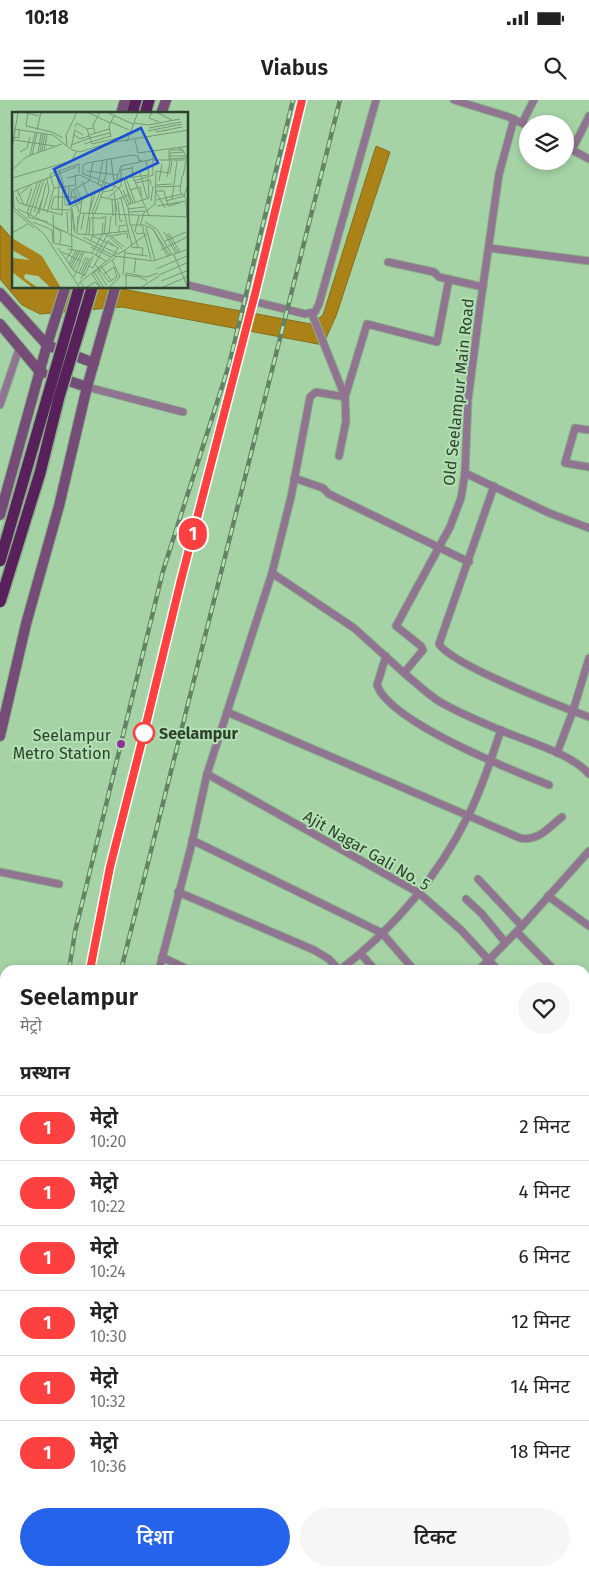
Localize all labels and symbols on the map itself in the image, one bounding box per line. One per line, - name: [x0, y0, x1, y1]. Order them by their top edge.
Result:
- inset map: [12, 112, 189, 289]
- street label: Old Seelampur Main Road: [439, 298, 478, 487]
- line badge: 1: [177, 518, 209, 550]
- marker: Seelampur: [133, 722, 155, 744]
- place label: Seelampur: [159, 724, 238, 743]
- place label: Seelampur Metro Station: [13, 726, 112, 763]
- marker: Seelampur Metro Station: [115, 738, 127, 750]
- street label: Ajit Nagar Gali No. 5: [300, 806, 433, 894]

